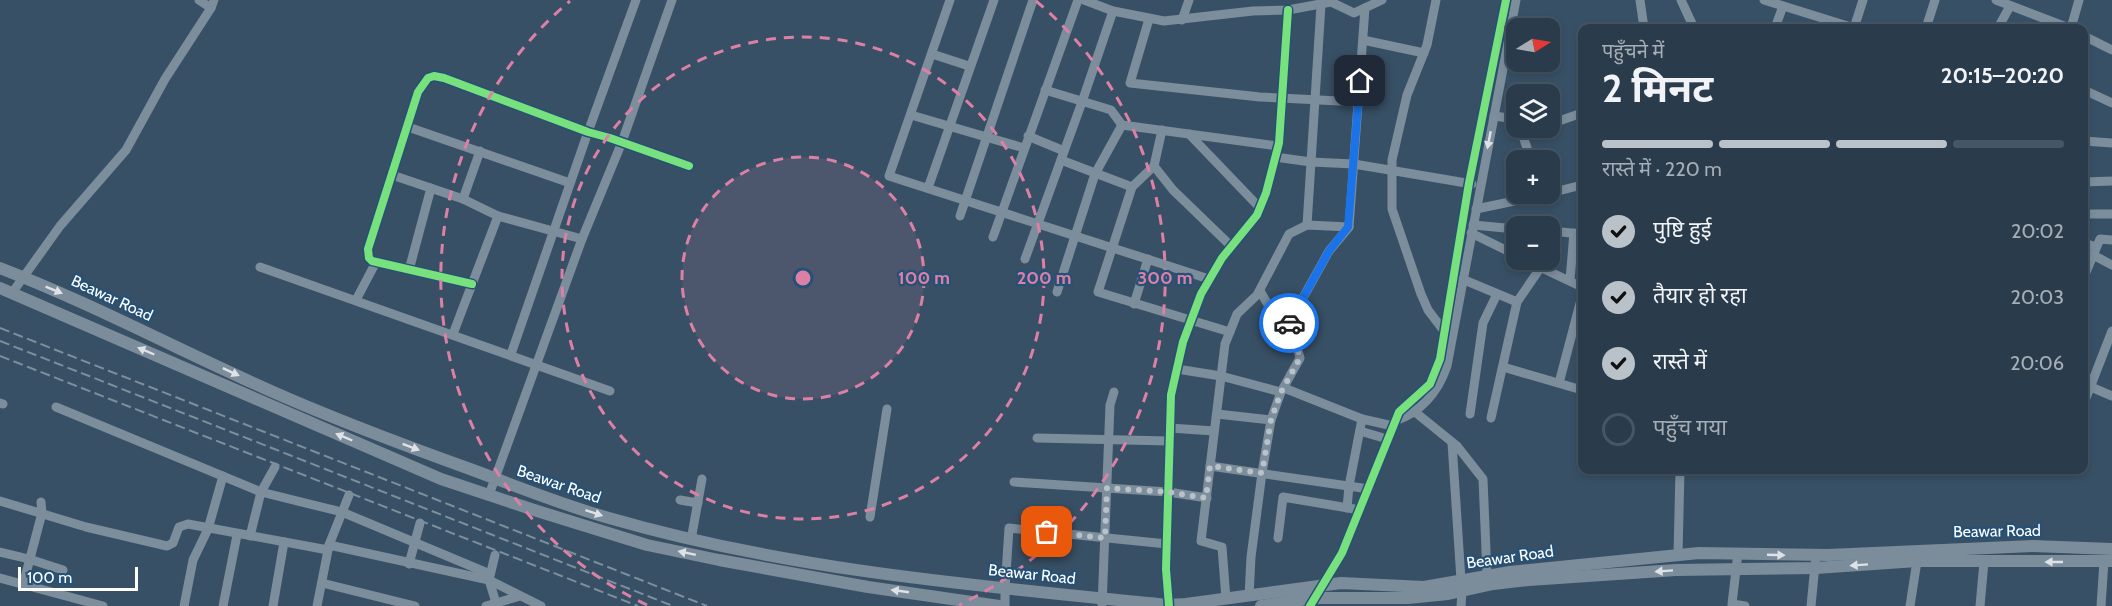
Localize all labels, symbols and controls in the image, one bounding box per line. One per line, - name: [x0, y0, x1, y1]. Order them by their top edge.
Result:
- north arrow: [1506, 18, 1560, 72]
- map controls: [1506, 18, 1560, 270]
- text: पहुँचने में: [1602, 39, 1664, 63]
- pin: [1334, 55, 1385, 106]
- text: 20:15–20:20: [1941, 62, 2064, 89]
- icon: home: [1343, 64, 1376, 97]
- text: 2 मिनट: [1602, 64, 1713, 112]
- button: layers: [1506, 84, 1560, 138]
- one-way arrow: [1484, 131, 1493, 150]
- button: +: [1506, 150, 1560, 204]
- text: रास्ते में · 220 m: [1602, 157, 1722, 181]
- icon: check: [1602, 215, 1635, 248]
- button: −: [1506, 216, 1560, 270]
- text: पुष्टि हुई: [1653, 216, 1711, 243]
- text: 20:02: [2011, 219, 2064, 243]
- text: 100 m: [898, 267, 950, 289]
- text: 200 m: [1017, 267, 1071, 289]
- text: 300 m: [1138, 267, 1192, 289]
- centre of rings: [793, 268, 813, 288]
- street label: Beawar Road: [68, 271, 156, 325]
- icon: check: [1602, 281, 1635, 314]
- text: तैयार हो रहा: [1653, 282, 1747, 309]
- one-way arrow: [46, 285, 64, 295]
- text: 20:03: [2011, 285, 2064, 309]
- courier: [1259, 293, 1319, 353]
- icon: car: [1273, 307, 1306, 340]
- one-way arrow: [136, 346, 154, 356]
- icon: check: [1602, 347, 1635, 380]
- text: रास्ते में: [1653, 348, 1707, 375]
- text: 20:06: [2010, 351, 2064, 375]
- one-way arrow: [222, 368, 239, 377]
- text: पहुँच गया: [1653, 414, 1727, 441]
- one-way arrow: [335, 431, 353, 441]
- one-way arrow: [402, 443, 420, 452]
- street label: Beawar Road: [514, 461, 604, 507]
- pin: [1021, 506, 1072, 557]
- one-way arrow: [585, 509, 603, 519]
- icon: bag: [1030, 515, 1063, 548]
- street label: Beawar Road: [1953, 521, 2041, 541]
- street label: Beawar Road: [1465, 541, 1555, 573]
- one-way arrow: [677, 548, 696, 557]
- one-way arrow: [1767, 550, 1786, 559]
- one-way arrow: [2044, 557, 2063, 566]
- street label: Beawar Road: [987, 560, 1077, 588]
- one-way arrow: [1849, 561, 1868, 570]
- scale bar: [18, 564, 138, 592]
- one-way arrow: [1654, 566, 1673, 575]
- text: 100 m: [27, 568, 72, 587]
- one-way arrow: [890, 587, 909, 596]

